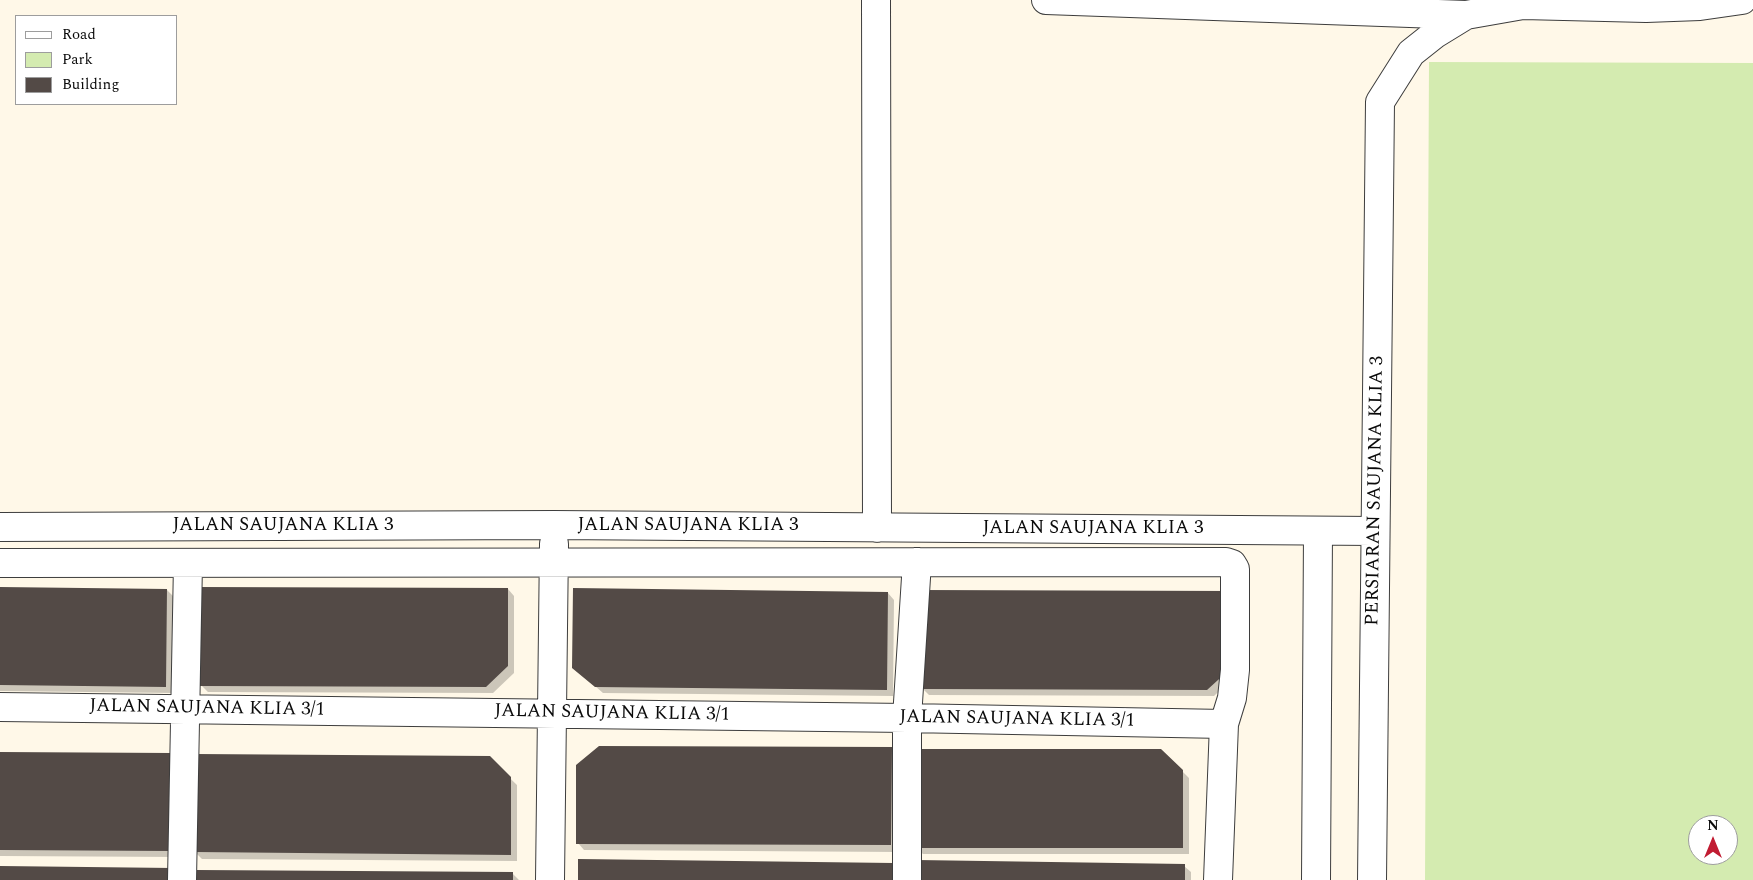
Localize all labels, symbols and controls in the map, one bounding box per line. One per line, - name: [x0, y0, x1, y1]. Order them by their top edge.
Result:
- legend: [15, 15, 178, 105]
- text: Road: [62, 23, 96, 46]
- text: Park: [62, 48, 93, 71]
- text: Building: [62, 73, 119, 96]
- street label: PERSIARAN SAUJANA KLIA 3: [1362, 356, 1390, 626]
- street label: JALAN SAUJANA KLIA 3: [172, 515, 394, 537]
- street label: JALAN SAUJANA KLIA 3: [577, 515, 799, 537]
- street label: JALAN SAUJANA KLIA 3: [982, 518, 1204, 540]
- street label: JALAN SAUJANA KLIA 3/1: [89, 696, 325, 722]
- street label: JALAN SAUJANA KLIA 3/1: [494, 701, 730, 727]
- street label: JALAN SAUJANA KLIA 3/1: [899, 707, 1135, 733]
- north arrow: [1688, 815, 1738, 865]
- text: N: [1707, 815, 1719, 836]

